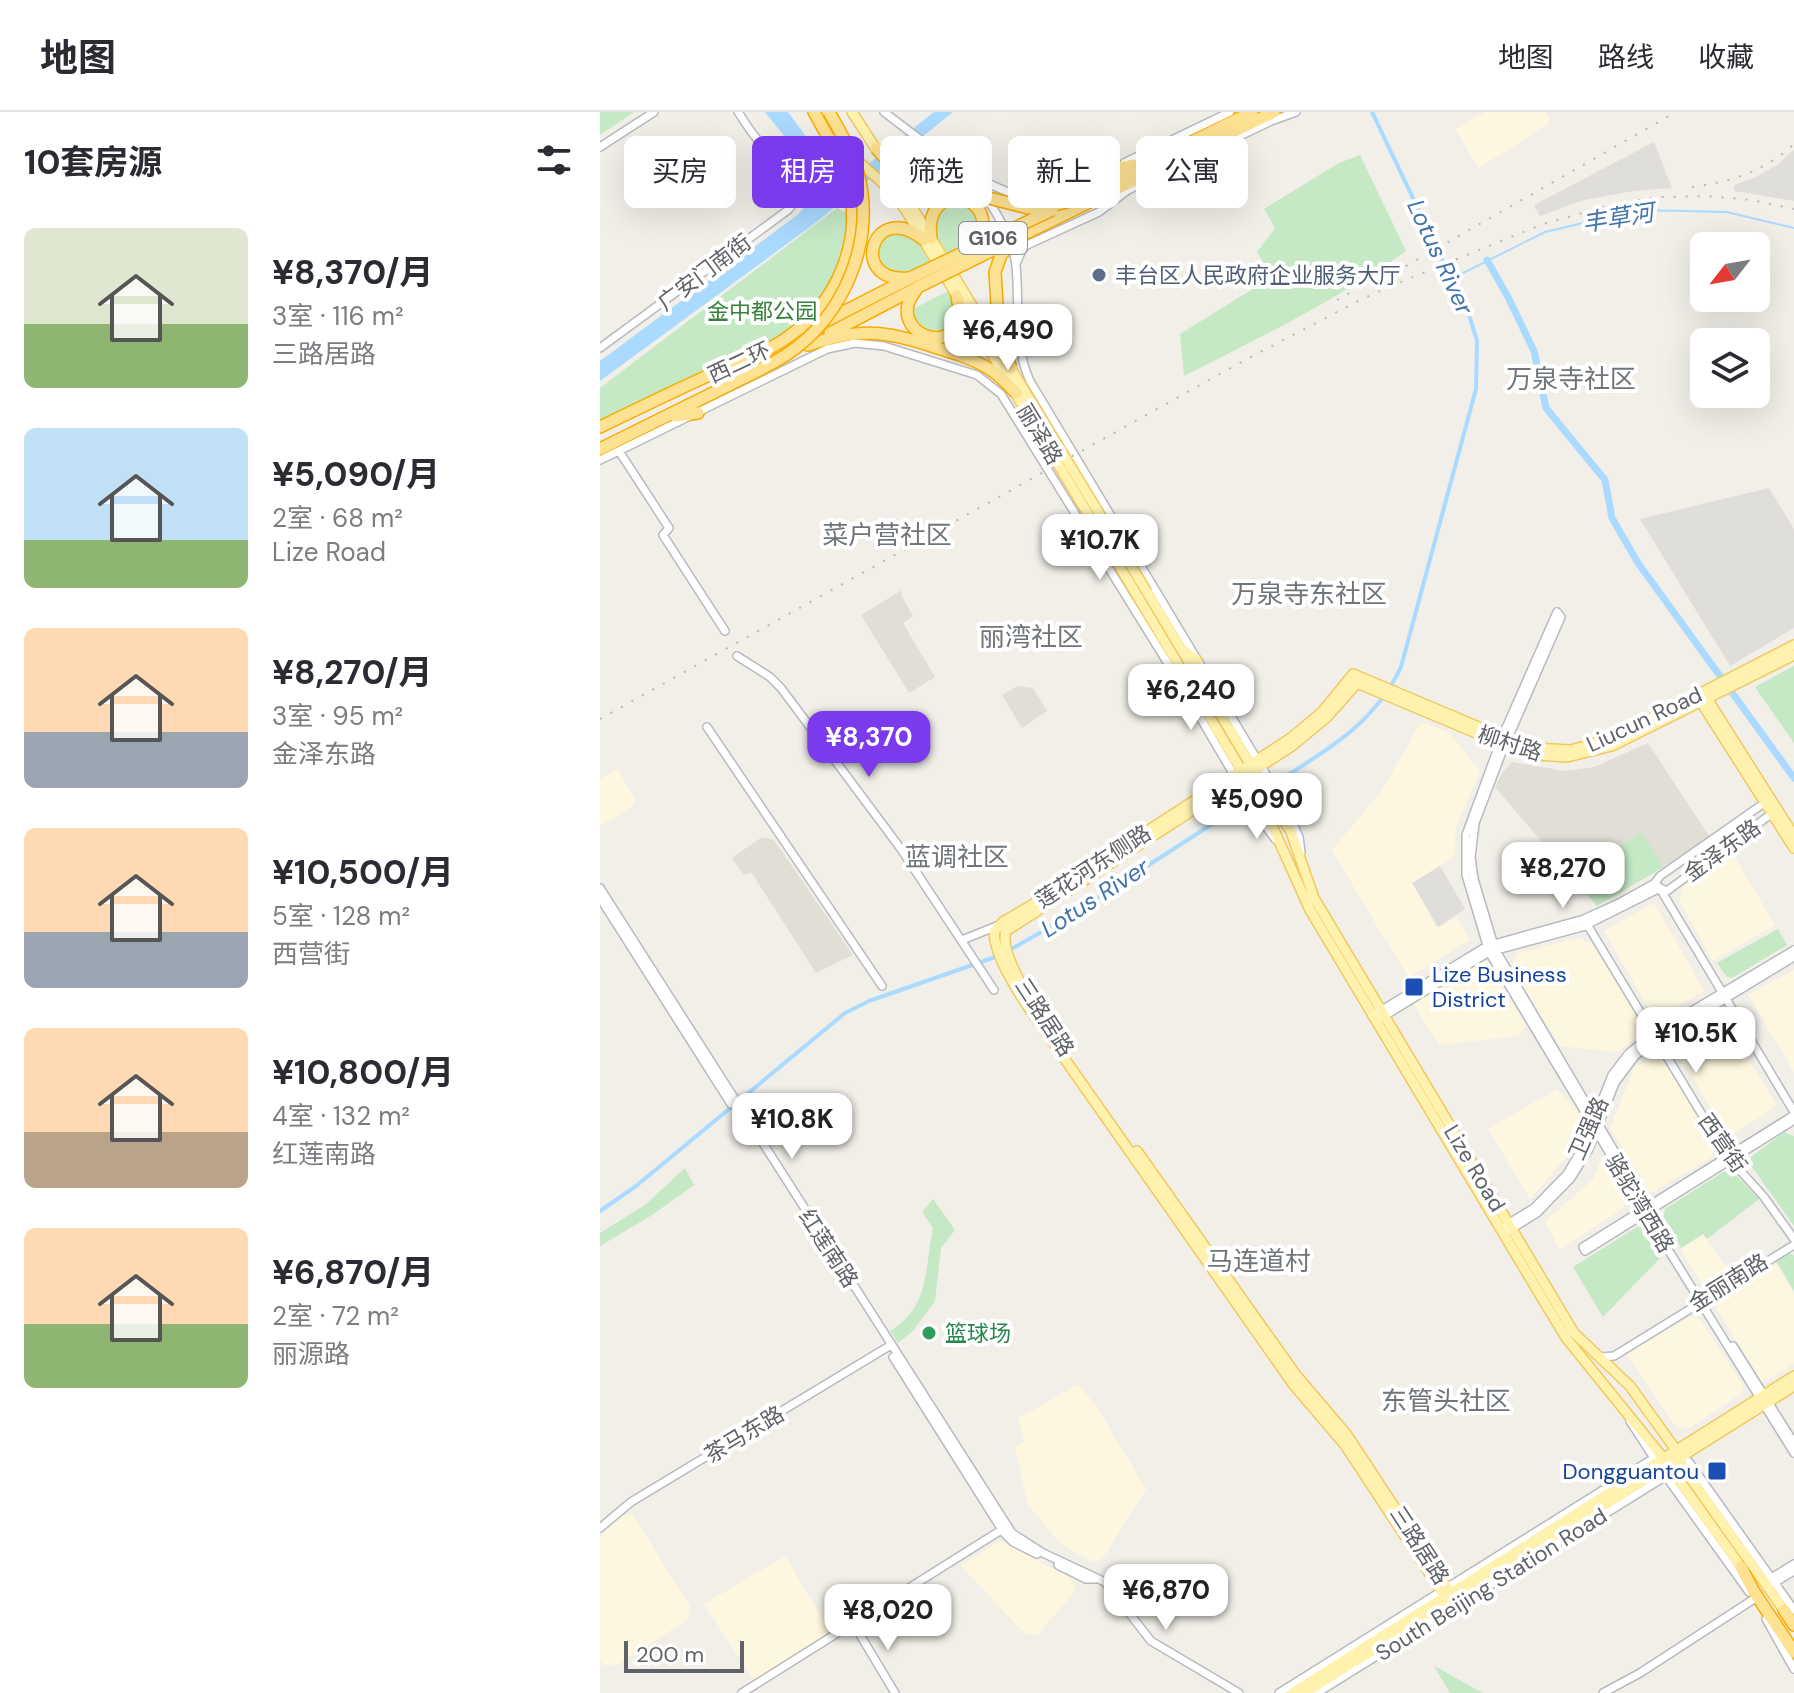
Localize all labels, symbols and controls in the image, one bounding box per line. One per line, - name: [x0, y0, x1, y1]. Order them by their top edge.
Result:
- text: 地图: [40, 33, 116, 83]
- text: 地图: [1498, 39, 1554, 76]
- text: 路线: [1598, 39, 1654, 76]
- text: 收藏: [1698, 39, 1754, 76]
- chip: 买房: [624, 136, 736, 208]
- chip: 租房: [752, 136, 864, 208]
- chip: 筛选: [880, 136, 992, 208]
- chip: 新上: [1008, 136, 1120, 208]
- chip: 公寓: [1136, 136, 1248, 208]
- icon: filters: [532, 138, 576, 182]
- text: 10套房源: [24, 140, 162, 185]
- water label: Lotus River: [1400, 194, 1481, 320]
- water label: 丰草河: [1580, 196, 1660, 238]
- road number: G106: [959, 222, 1027, 254]
- street label: 广安门南街: [652, 228, 757, 317]
- north arrow: [1690, 232, 1770, 312]
- map controls: [1690, 232, 1770, 408]
- text: ¥8,370/月: [272, 250, 433, 295]
- icon: home: [88, 260, 184, 356]
- place label: 丰台区人民政府企业服务大厅: [1115, 261, 1401, 290]
- marker: 丰台区人民政府企业服务大厅: [1090, 266, 1108, 284]
- park label: 金中都公园: [707, 297, 817, 326]
- text: 3室 · 116 m²: [272, 299, 404, 333]
- pin: ¥6,490: [943, 304, 1073, 372]
- text: ¥6,490: [962, 313, 1054, 347]
- button: layers: [1690, 328, 1770, 408]
- street label: 西二环: [703, 335, 775, 390]
- text: 三路居路: [272, 337, 376, 371]
- district label: 万泉寺社区: [1506, 362, 1636, 396]
- street label: 丽泽路: [1010, 398, 1069, 470]
- text: ¥5,090/月: [272, 452, 440, 497]
- icon: home: [88, 460, 184, 556]
- text: 2室 · 68 m²: [272, 501, 403, 535]
- pin: ¥10.7K: [1035, 514, 1165, 582]
- district label: 菜户营社区: [822, 518, 952, 552]
- text: ¥10.7K: [1060, 523, 1140, 557]
- text: Lize Road: [272, 535, 386, 569]
- district label: 万泉寺东社区: [1231, 577, 1387, 611]
- district label: 丽湾社区: [979, 620, 1083, 654]
- text: ¥8,270/月: [272, 650, 433, 695]
- icon: home: [88, 660, 184, 756]
- pin: ¥6,240: [1126, 664, 1256, 732]
- text: ¥6,240: [1146, 673, 1236, 707]
- street label: Liucun Road: [1582, 680, 1707, 759]
- text: 3室 · 95 m²: [272, 699, 403, 733]
- pin: ¥8,370: [804, 711, 934, 779]
- street label: 柳村路: [1474, 719, 1546, 767]
- text: ¥8,370: [825, 720, 913, 754]
- text: 金泽东路: [272, 737, 376, 771]
- pin: ¥5,090: [1192, 773, 1322, 841]
- text: ¥5,090: [1211, 782, 1303, 816]
- street label: 金泽东路: [1678, 813, 1766, 888]
- street label: 莲花河东侧路: [1030, 818, 1157, 915]
- district label: 蓝调社区: [905, 840, 1009, 874]
- pin: ¥8,270: [1498, 842, 1628, 910]
- text: ¥10,500/月: [272, 850, 454, 895]
- water label: Lotus River: [1035, 850, 1156, 944]
- text: ¥8,270: [1520, 851, 1606, 885]
- icon: home: [88, 860, 184, 956]
- text: 5室 · 128 m²: [272, 899, 410, 933]
- text: 西营街: [272, 937, 350, 971]
- place label: Lize Business District: [1432, 960, 1567, 1014]
- street label: 三路居路: [1008, 972, 1081, 1062]
- marker: Lize Business District: [1403, 976, 1425, 998]
- pin: ¥10.5K: [1631, 1007, 1761, 1075]
- text: ¥10.5K: [1654, 1016, 1738, 1050]
- text: ¥10,800/月: [272, 1050, 454, 1095]
- icon: home: [88, 1060, 184, 1156]
- street label: 卫强路: [1562, 1092, 1615, 1164]
- pin: ¥10.8K: [727, 1093, 857, 1161]
- text: 4室 · 132 m²: [272, 1099, 410, 1133]
- text: ¥10.8K: [750, 1102, 834, 1136]
- street label: 西营街: [1692, 1108, 1753, 1179]
- street label: Lize Road: [1437, 1119, 1512, 1217]
- text: 红莲南路: [272, 1137, 376, 1171]
- street label: 骆驼湾西路: [1599, 1149, 1680, 1258]
- street label: 红莲南路: [792, 1203, 865, 1293]
- district label: 马连道村: [1207, 1244, 1311, 1278]
- street label: 金丽南路: [1683, 1247, 1773, 1318]
- text: ¥6,870/月: [272, 1250, 434, 1295]
- icon: home: [88, 1260, 184, 1356]
- text: 2室 · 72 m²: [272, 1299, 399, 1333]
- place label: 篮球场: [945, 1319, 1011, 1348]
- marker: 篮球场: [920, 1324, 938, 1342]
- text: 丽源路: [272, 1337, 350, 1371]
- district label: 东管头社区: [1381, 1384, 1511, 1418]
- street label: 茶马东路: [699, 1399, 789, 1470]
- place label: Dongguantou: [1562, 1457, 1699, 1486]
- marker: Dongguantou: [1706, 1460, 1728, 1482]
- street label: 三路居路: [1383, 1500, 1456, 1590]
- street label: South Beijing Station Road: [1370, 1501, 1612, 1668]
- pin: ¥6,870: [1101, 1564, 1231, 1632]
- text: ¥6,870: [1122, 1573, 1210, 1607]
- pin: ¥8,020: [823, 1584, 953, 1652]
- text: ¥8,020: [842, 1593, 934, 1627]
- scale bar: [624, 1637, 744, 1673]
- text: 200 m: [636, 1640, 704, 1669]

